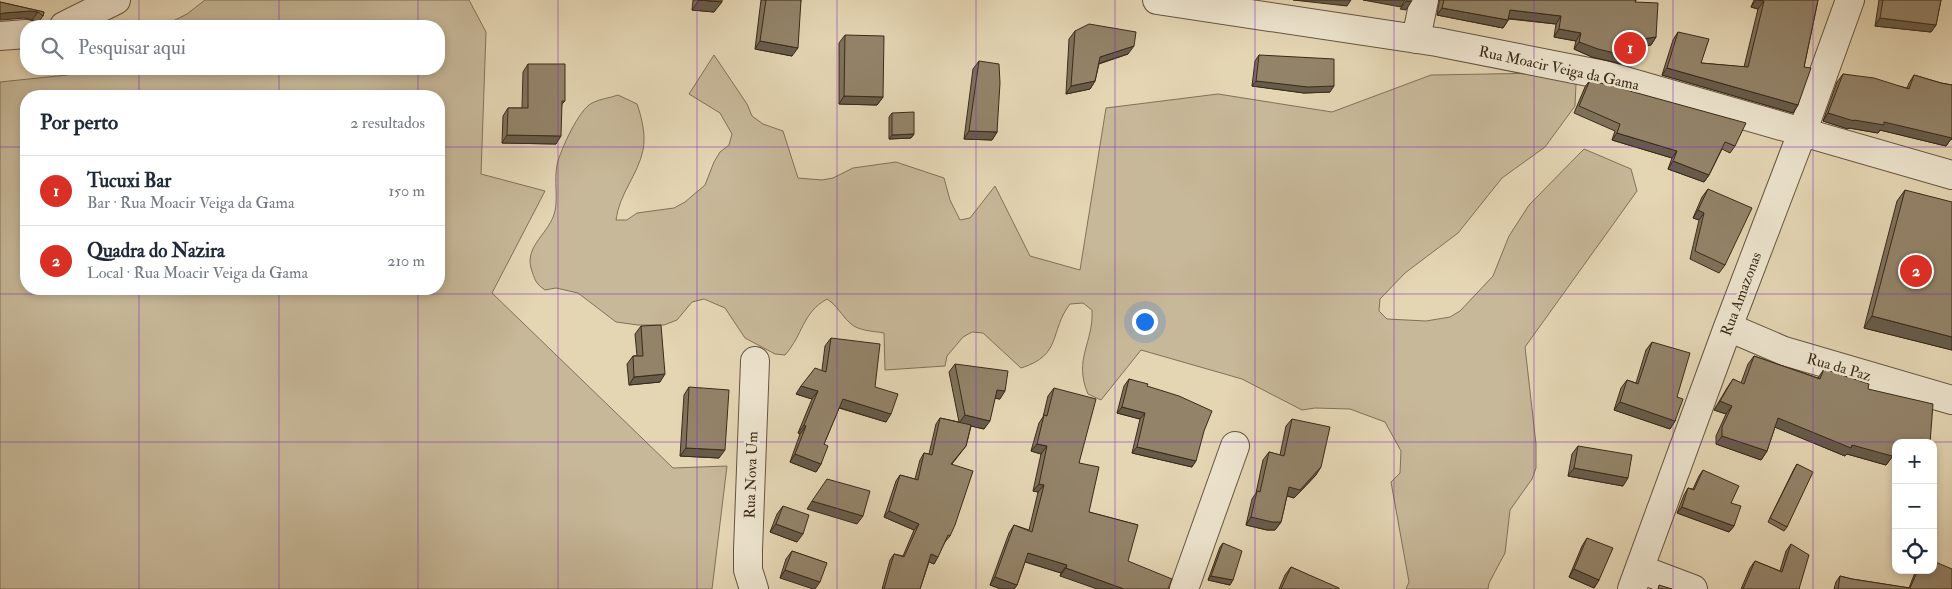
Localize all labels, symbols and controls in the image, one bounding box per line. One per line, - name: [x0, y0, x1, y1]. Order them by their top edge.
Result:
- search box: [20, 20, 445, 75]
- pin: 1: [1614, 29, 1646, 67]
- icon: search: [38, 34, 66, 62]
- text: Pesquisar aqui: [78, 36, 186, 60]
- street label: Rua Moacir Veiga da Gama: [1477, 42, 1642, 95]
- text: Por perto: [40, 109, 118, 136]
- text: 2 resultados: [350, 113, 425, 133]
- text: Tucuxi Bar: [87, 169, 171, 193]
- text: 1: [53, 181, 59, 201]
- text: 150 m: [388, 181, 425, 201]
- text: Bar · Rua Moacir Veiga da Gama: [87, 193, 295, 213]
- text: Quadra do Nazira: [87, 239, 225, 263]
- street label: Rua Amazonas: [1717, 249, 1766, 339]
- text: 2: [52, 251, 60, 271]
- text: 210 m: [387, 251, 425, 271]
- pin: 2: [1900, 252, 1932, 290]
- text: Local · Rua Moacir Veiga da Gama: [87, 263, 308, 283]
- your location: [1132, 309, 1158, 335]
- street label: Rua da Paz: [1804, 349, 1873, 386]
- street label: Rua Nova Um: [740, 431, 763, 519]
- map controls: [1892, 439, 1937, 574]
- button: +: [1892, 439, 1937, 484]
- button: −: [1892, 484, 1937, 529]
- button: locate: [1892, 529, 1937, 574]

